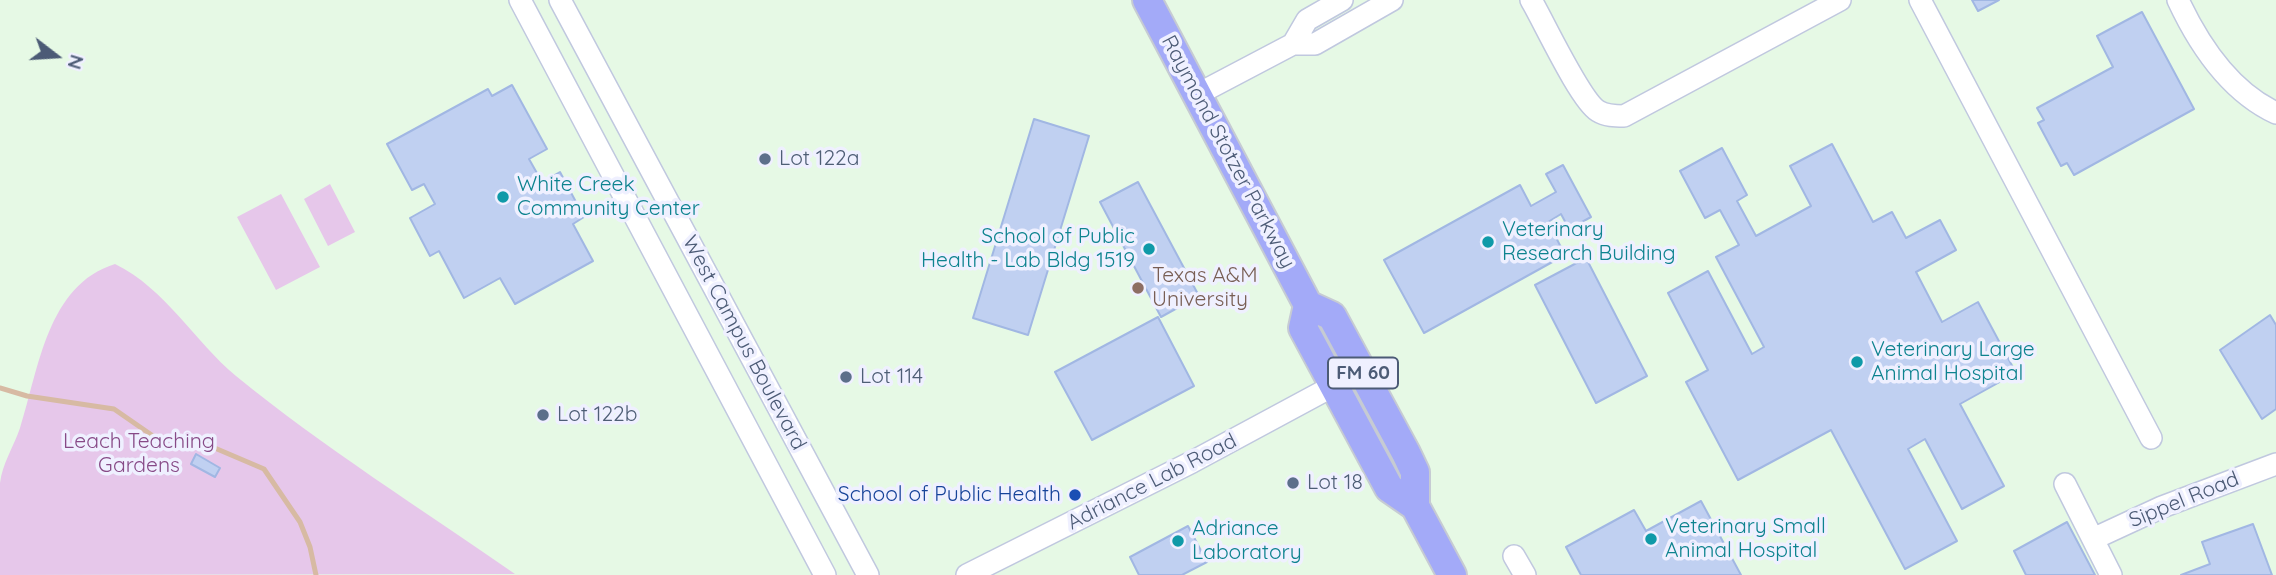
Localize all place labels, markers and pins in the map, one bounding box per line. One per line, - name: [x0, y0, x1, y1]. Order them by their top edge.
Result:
- place label: Lot 122a: [779, 146, 859, 172]
- marker: Lot 122a: [757, 151, 773, 167]
- place label: White Creek Community Center: [517, 172, 700, 222]
- marker: White Creek Community Center: [495, 189, 511, 205]
- place label: Veterinary Research Building: [1502, 217, 1676, 267]
- place label: School of Public Health - Lab Bldg 1519: [921, 224, 1135, 274]
- marker: Veterinary Research Building: [1480, 234, 1496, 250]
- marker: School of Public Health - Lab Bldg 1519: [1141, 241, 1157, 257]
- place label: Texas A&M University: [1152, 263, 1258, 313]
- marker: Texas A&M University: [1130, 280, 1146, 296]
- place label: Veterinary Large Animal Hospital: [1871, 337, 2035, 387]
- marker: Veterinary Large Animal Hospital: [1849, 354, 1865, 370]
- place label: Lot 114: [860, 364, 923, 390]
- marker: Lot 114: [838, 369, 854, 385]
- place label: Lot 122b: [557, 402, 637, 428]
- marker: Lot 122b: [535, 407, 551, 423]
- place label: Lot 18: [1307, 470, 1363, 496]
- marker: Lot 18: [1285, 475, 1301, 491]
- place label: School of Public Health: [838, 482, 1061, 508]
- marker: School of Public Health: [1067, 487, 1083, 503]
- place label: Veterinary Small Animal Hospital: [1665, 514, 1826, 564]
- place label: Adriance Laboratory: [1192, 516, 1302, 566]
- marker: Veterinary Small Animal Hospital: [1643, 531, 1659, 547]
- marker: Adriance Laboratory: [1170, 533, 1186, 549]

